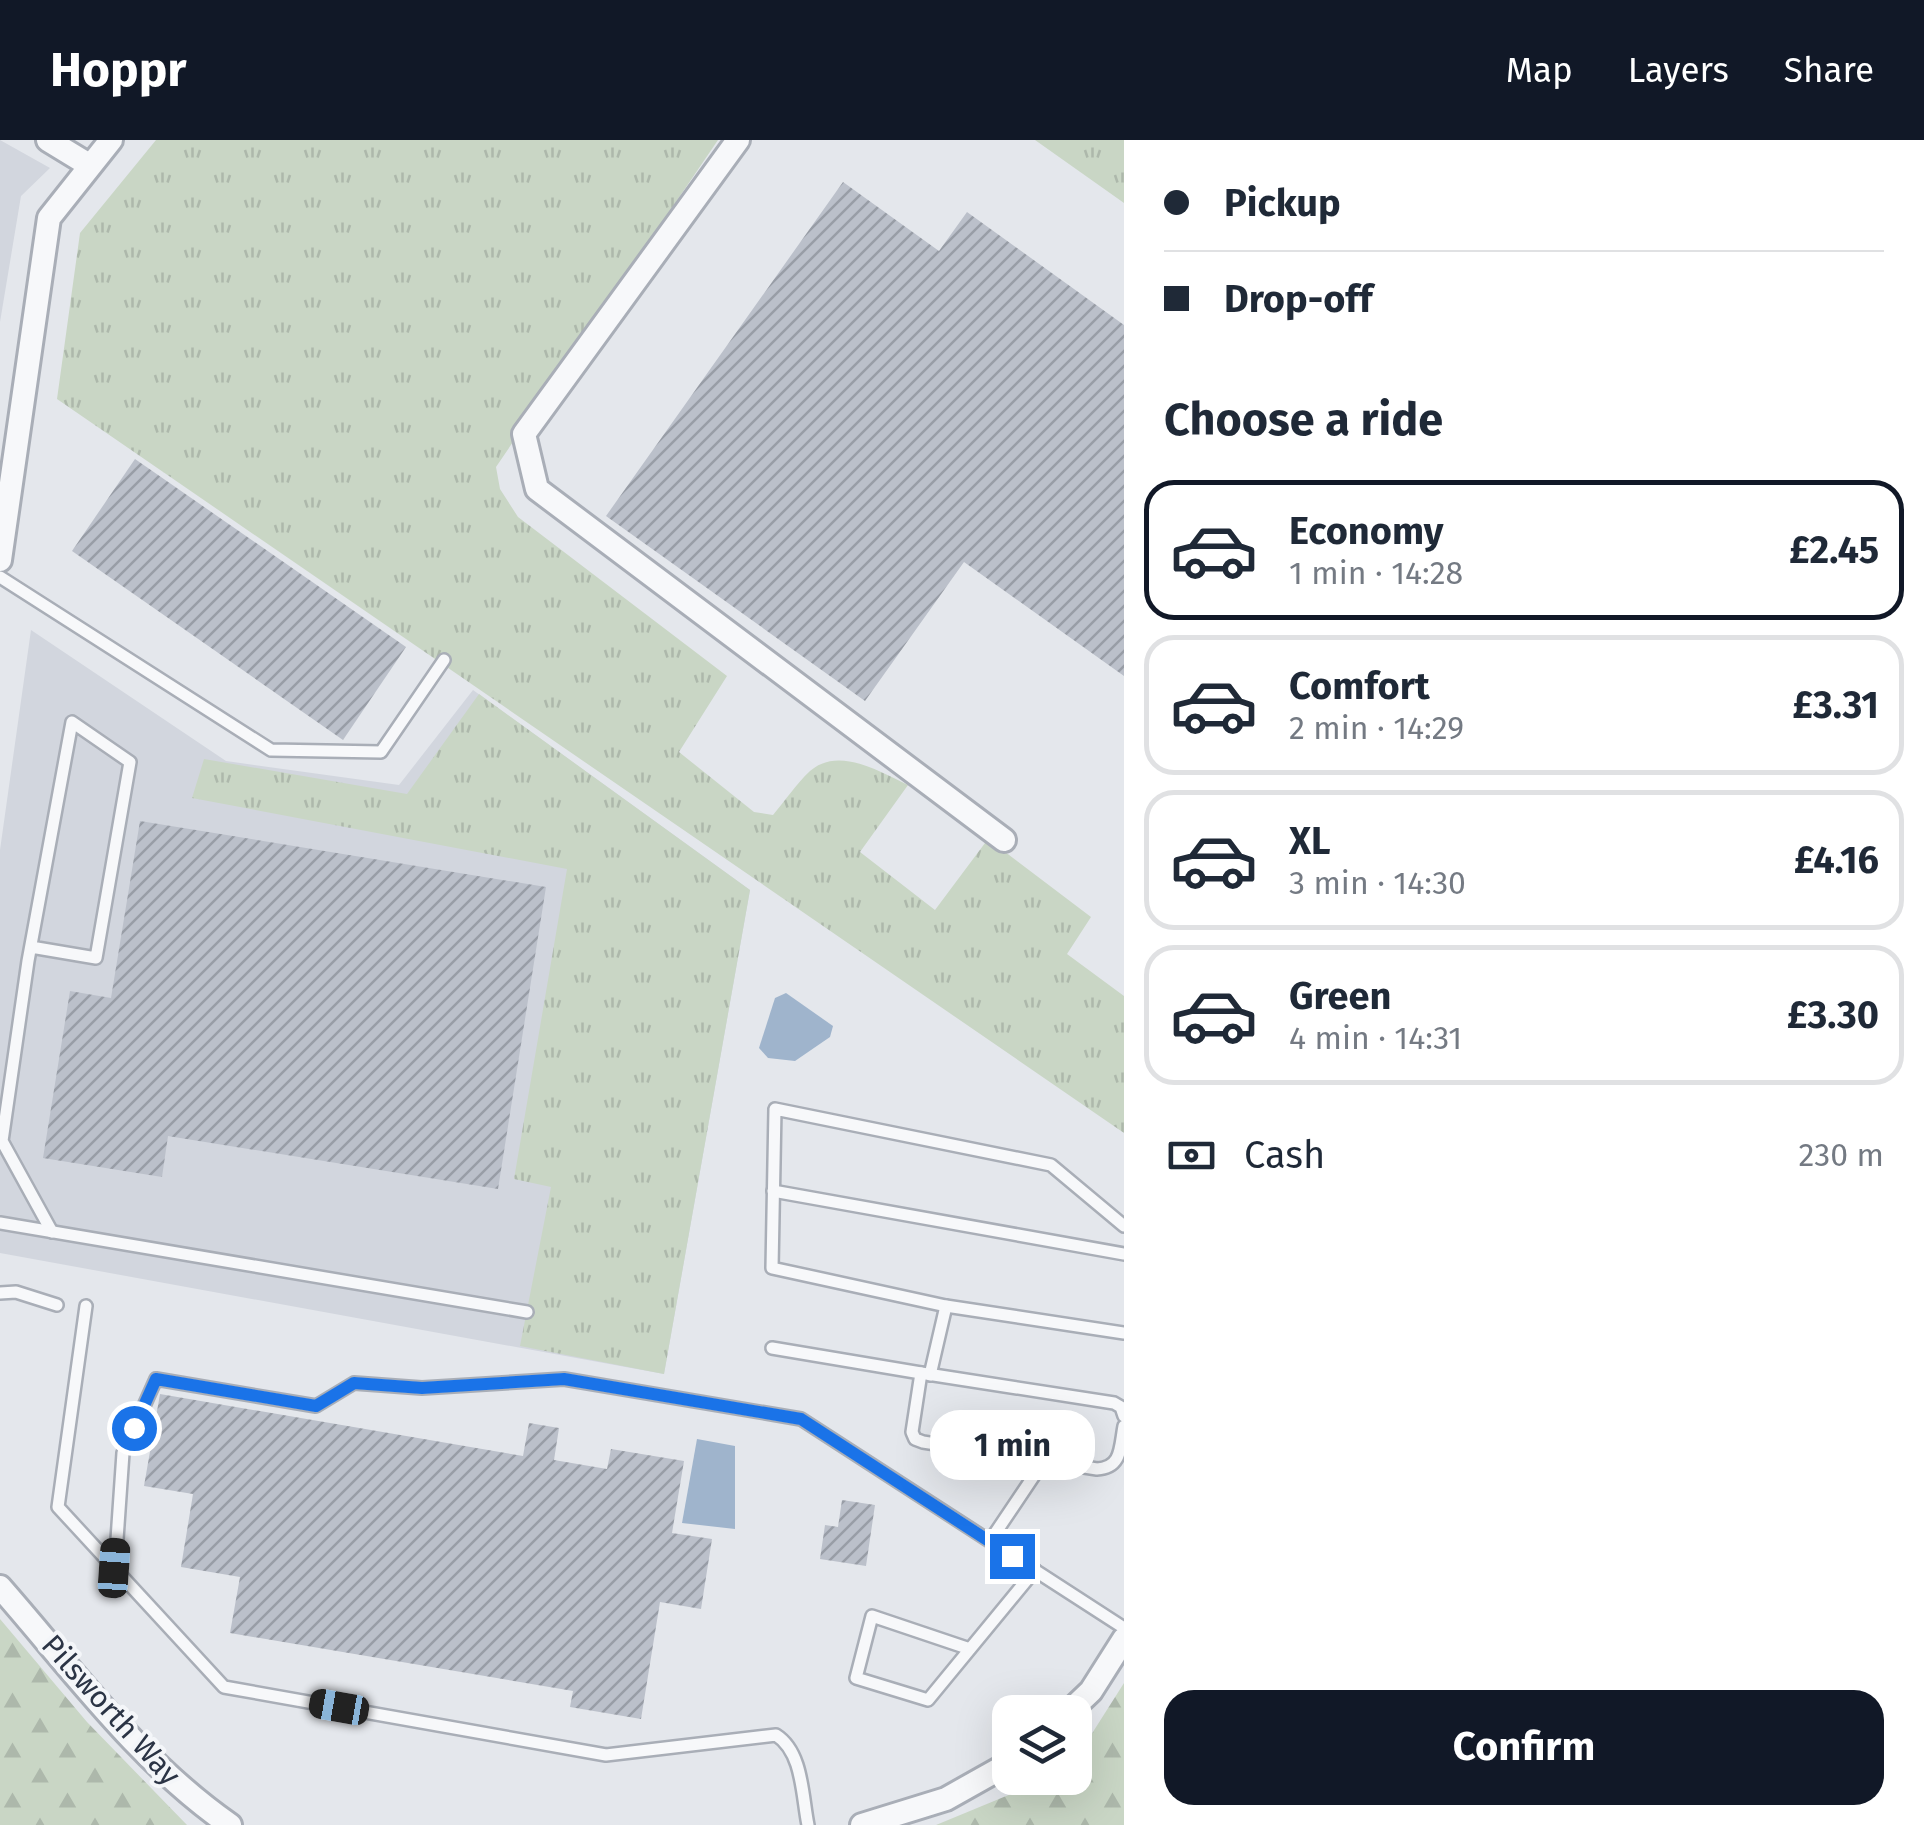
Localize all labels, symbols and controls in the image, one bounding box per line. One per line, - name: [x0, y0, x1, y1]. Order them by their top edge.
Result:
- text: Hoppr: [50, 41, 187, 99]
- text: Map: [1506, 49, 1573, 91]
- text: Layers: [1628, 49, 1729, 91]
- text: Share: [1784, 49, 1874, 91]
- text: Pickup: [1224, 180, 1341, 226]
- text: Drop-off: [1224, 276, 1372, 322]
- text: Choose a ride: [1164, 393, 1443, 447]
- icon: car: [1169, 505, 1259, 595]
- text: Economy: [1289, 508, 1444, 554]
- text: £2.45: [1789, 527, 1879, 573]
- text: 1 min · 14:28: [1289, 554, 1463, 592]
- icon: car: [1169, 660, 1259, 750]
- text: Comfort: [1289, 663, 1430, 709]
- text: £3.31: [1792, 682, 1879, 728]
- text: 2 min · 14:29: [1289, 709, 1464, 747]
- icon: car: [1169, 815, 1259, 905]
- text: XL: [1289, 818, 1331, 864]
- text: £4.16: [1794, 837, 1879, 883]
- text: 3 min · 14:30: [1289, 864, 1466, 902]
- icon: car: [1169, 970, 1259, 1060]
- text: Green: [1289, 973, 1392, 1019]
- text: £3.30: [1787, 992, 1879, 1038]
- text: 4 min · 14:31: [1289, 1019, 1462, 1057]
- icon: cash: [1164, 1128, 1219, 1183]
- text: Cash: [1244, 1132, 1325, 1178]
- text: 230 m: [1799, 1136, 1884, 1174]
- route start: [112, 1406, 157, 1451]
- callout: 1 min: [930, 1411, 1094, 1481]
- text: 1 min: [974, 1426, 1051, 1464]
- route end: [990, 1534, 1035, 1579]
- car: [97, 1537, 131, 1599]
- street label: Pilsworth Way: [34, 1627, 188, 1793]
- car: [307, 1687, 371, 1727]
- button: Confirm: [1164, 1690, 1884, 1805]
- map controls: [992, 1695, 1092, 1795]
- button: layers: [992, 1695, 1092, 1795]

